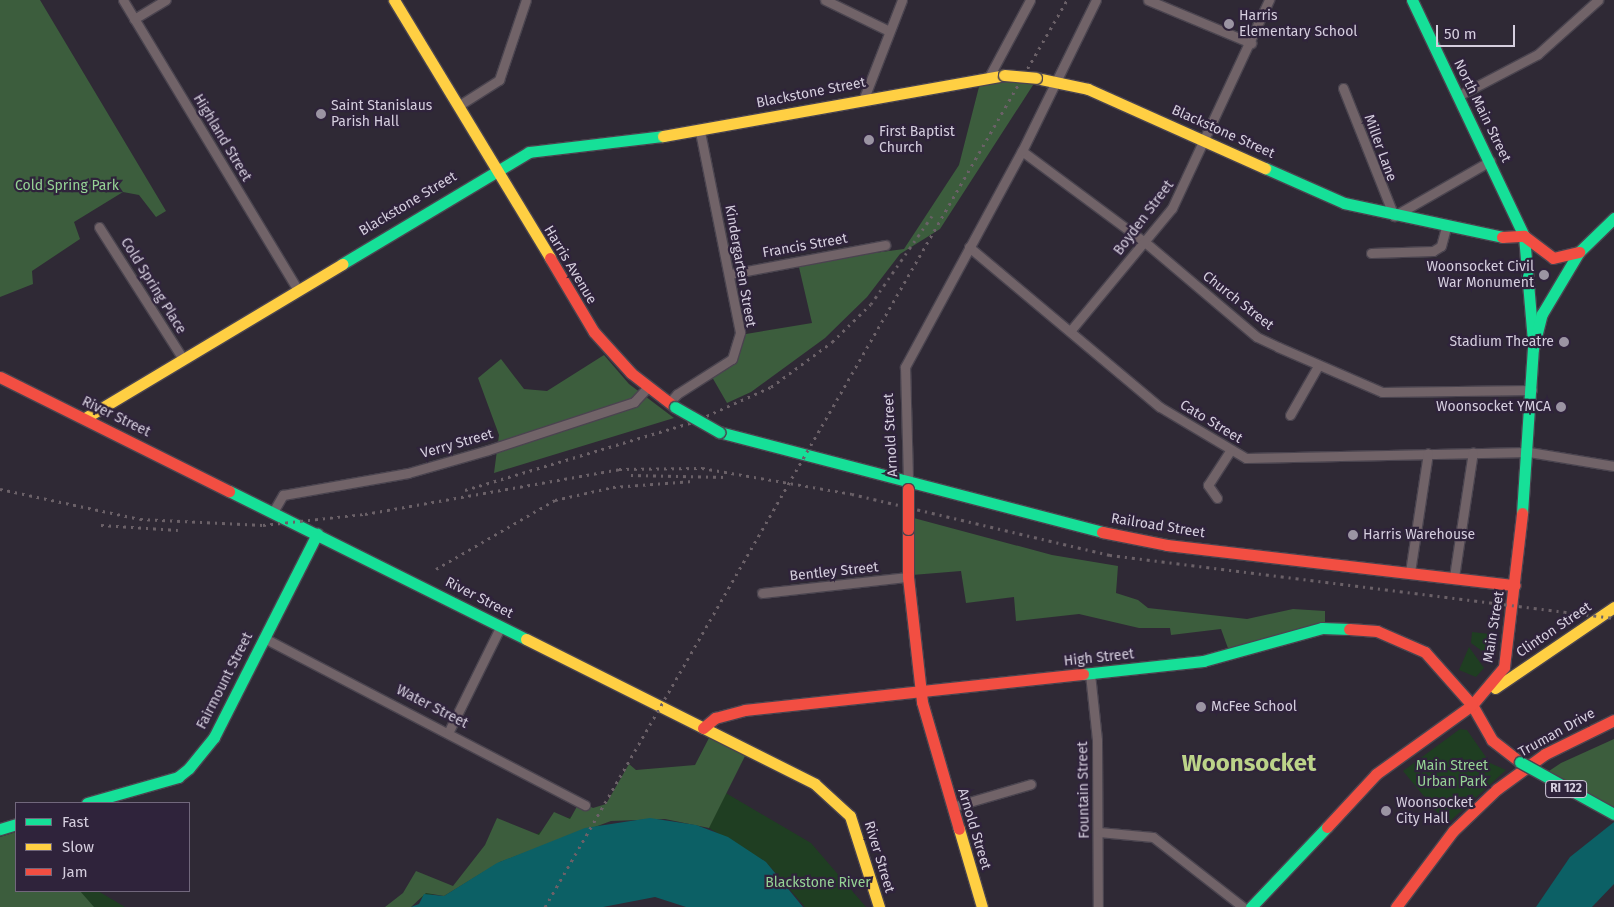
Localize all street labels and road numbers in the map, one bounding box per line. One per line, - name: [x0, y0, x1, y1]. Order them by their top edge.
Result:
- street label: North Main Street: [1450, 57, 1514, 165]
- street label: Blackstone Street: [755, 74, 867, 112]
- street label: Highland Street: [189, 91, 255, 185]
- street label: Blackstone Street: [1169, 102, 1277, 162]
- street label: Miller Lane: [1360, 112, 1400, 184]
- street label: Blackstone Street: [356, 168, 460, 240]
- street label: Boyden Street: [1110, 177, 1178, 259]
- street label: Kindergarten Street: [721, 203, 759, 329]
- street label: Harris Avenue: [540, 223, 600, 307]
- street label: Francis Street: [761, 230, 849, 262]
- street label: Cold Spring Place: [117, 235, 189, 337]
- street label: Church Street: [1199, 268, 1277, 334]
- street label: River Street: [79, 393, 153, 441]
- street label: Arnold Street: [880, 393, 902, 477]
- street label: Cato Street: [1177, 397, 1245, 447]
- street label: Verry Street: [419, 426, 495, 462]
- street label: Railroad Street: [1110, 510, 1206, 542]
- street label: Bentley Street: [789, 559, 879, 585]
- street label: River Street: [442, 574, 516, 622]
- street label: Main Street: [1480, 590, 1508, 664]
- street label: Clinton Street: [1513, 599, 1595, 661]
- street label: Fairmount Street: [193, 630, 257, 732]
- street label: High Street: [1063, 646, 1135, 670]
- street label: Water Street: [393, 682, 471, 732]
- street label: Truman Drive: [1516, 705, 1598, 761]
- street label: Fountain Street: [1075, 741, 1093, 839]
- road number: RI 122: [1545, 780, 1587, 799]
- street label: Arnold Street: [954, 786, 994, 872]
- street label: River Street: [860, 819, 898, 895]

